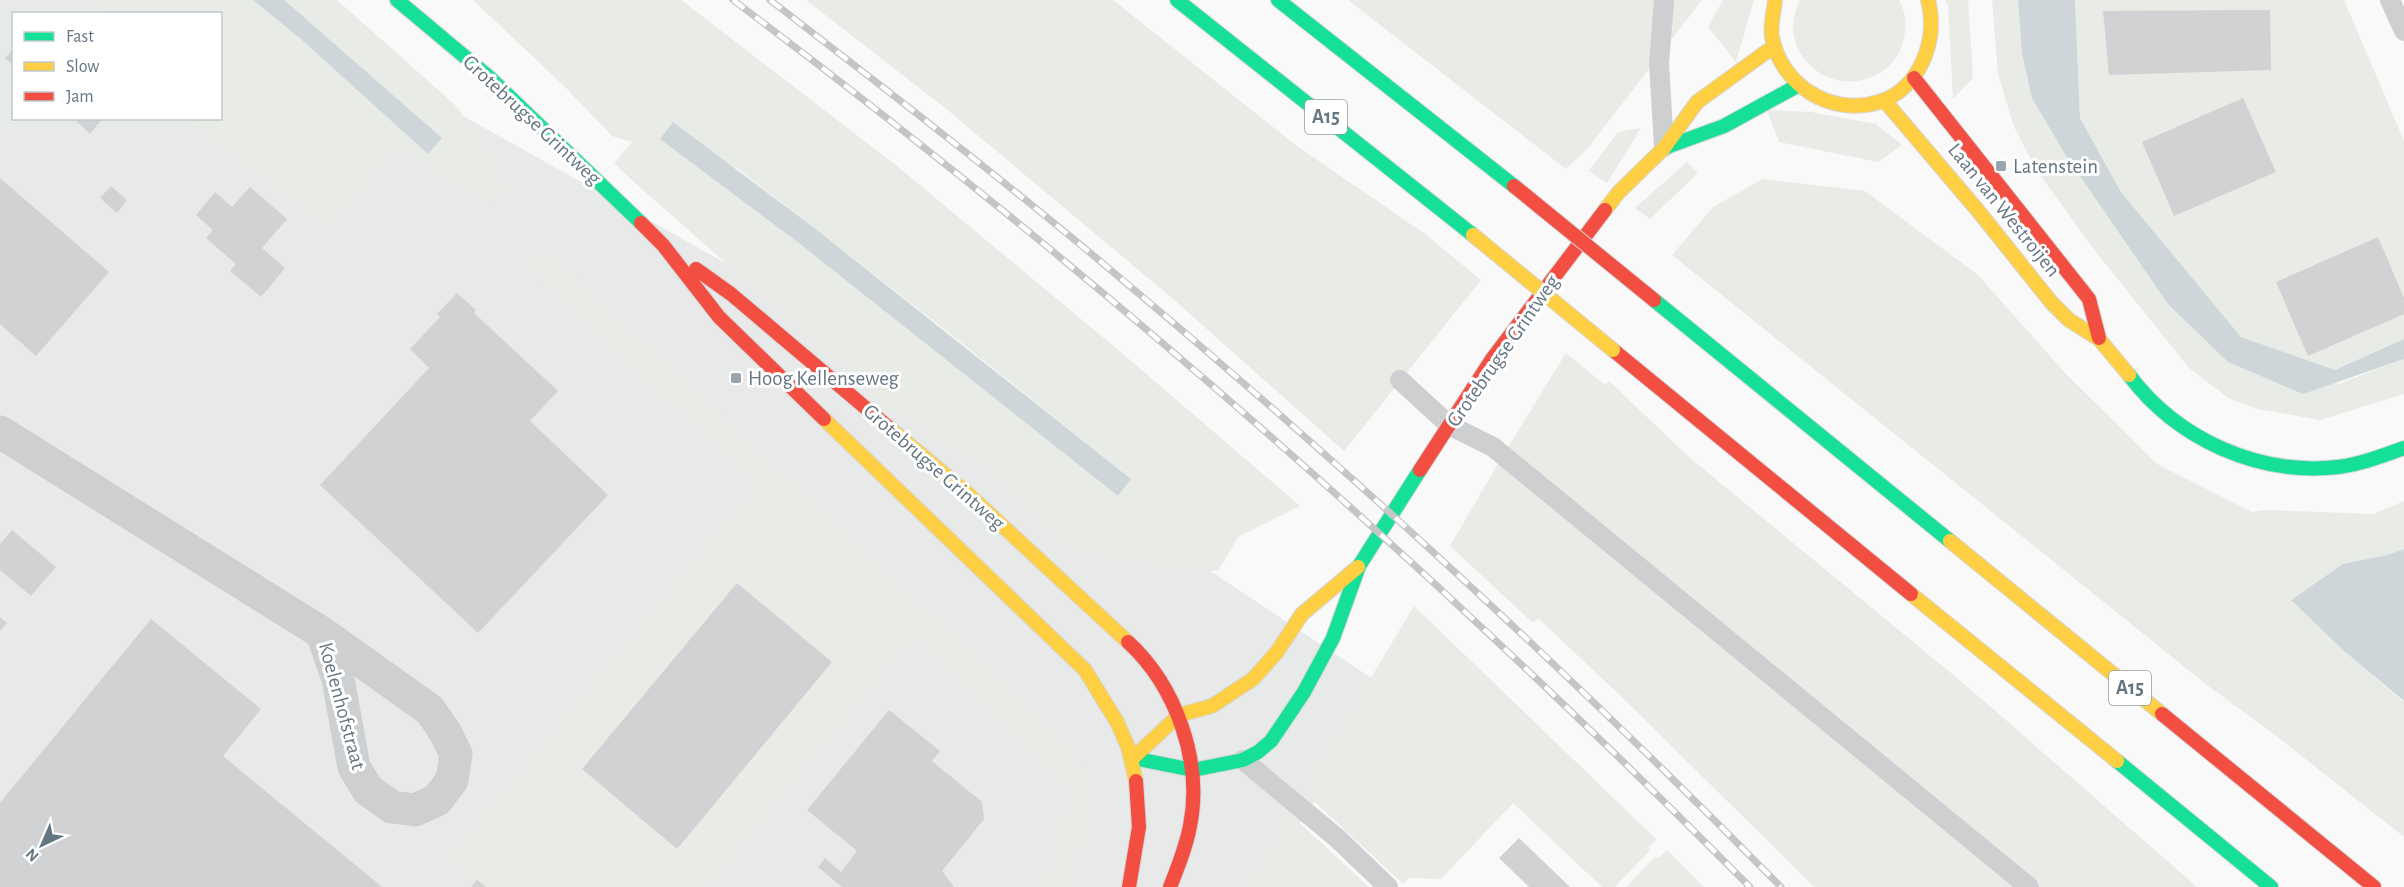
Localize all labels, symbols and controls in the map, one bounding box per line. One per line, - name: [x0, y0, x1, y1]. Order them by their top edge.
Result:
- legend: [12, 12, 222, 120]
- text: Fast: [66, 28, 94, 46]
- street label: Grotebrugse Grintweg: [459, 51, 605, 189]
- text: Slow: [66, 58, 99, 76]
- text: Jam: [66, 88, 94, 106]
- road number: A15: [1305, 100, 1347, 134]
- street label: Laan van Westroijen: [1944, 139, 2064, 281]
- place label: Latenstein: [2013, 156, 2098, 177]
- marker: Latenstein: [1994, 159, 2008, 173]
- street label: Grotebrugse Grintweg: [1443, 271, 1564, 431]
- place label: Hoog Kellenseweg: [748, 368, 900, 389]
- marker: Hoog Kellenseweg: [729, 371, 743, 385]
- street label: Grotebrugse Grintweg: [859, 400, 1009, 534]
- street label: Koelenhofstraat: [315, 640, 369, 772]
- road number: A15: [2109, 671, 2151, 705]
- north arrow: [12, 815, 72, 875]
- text: N: [23, 845, 42, 865]

